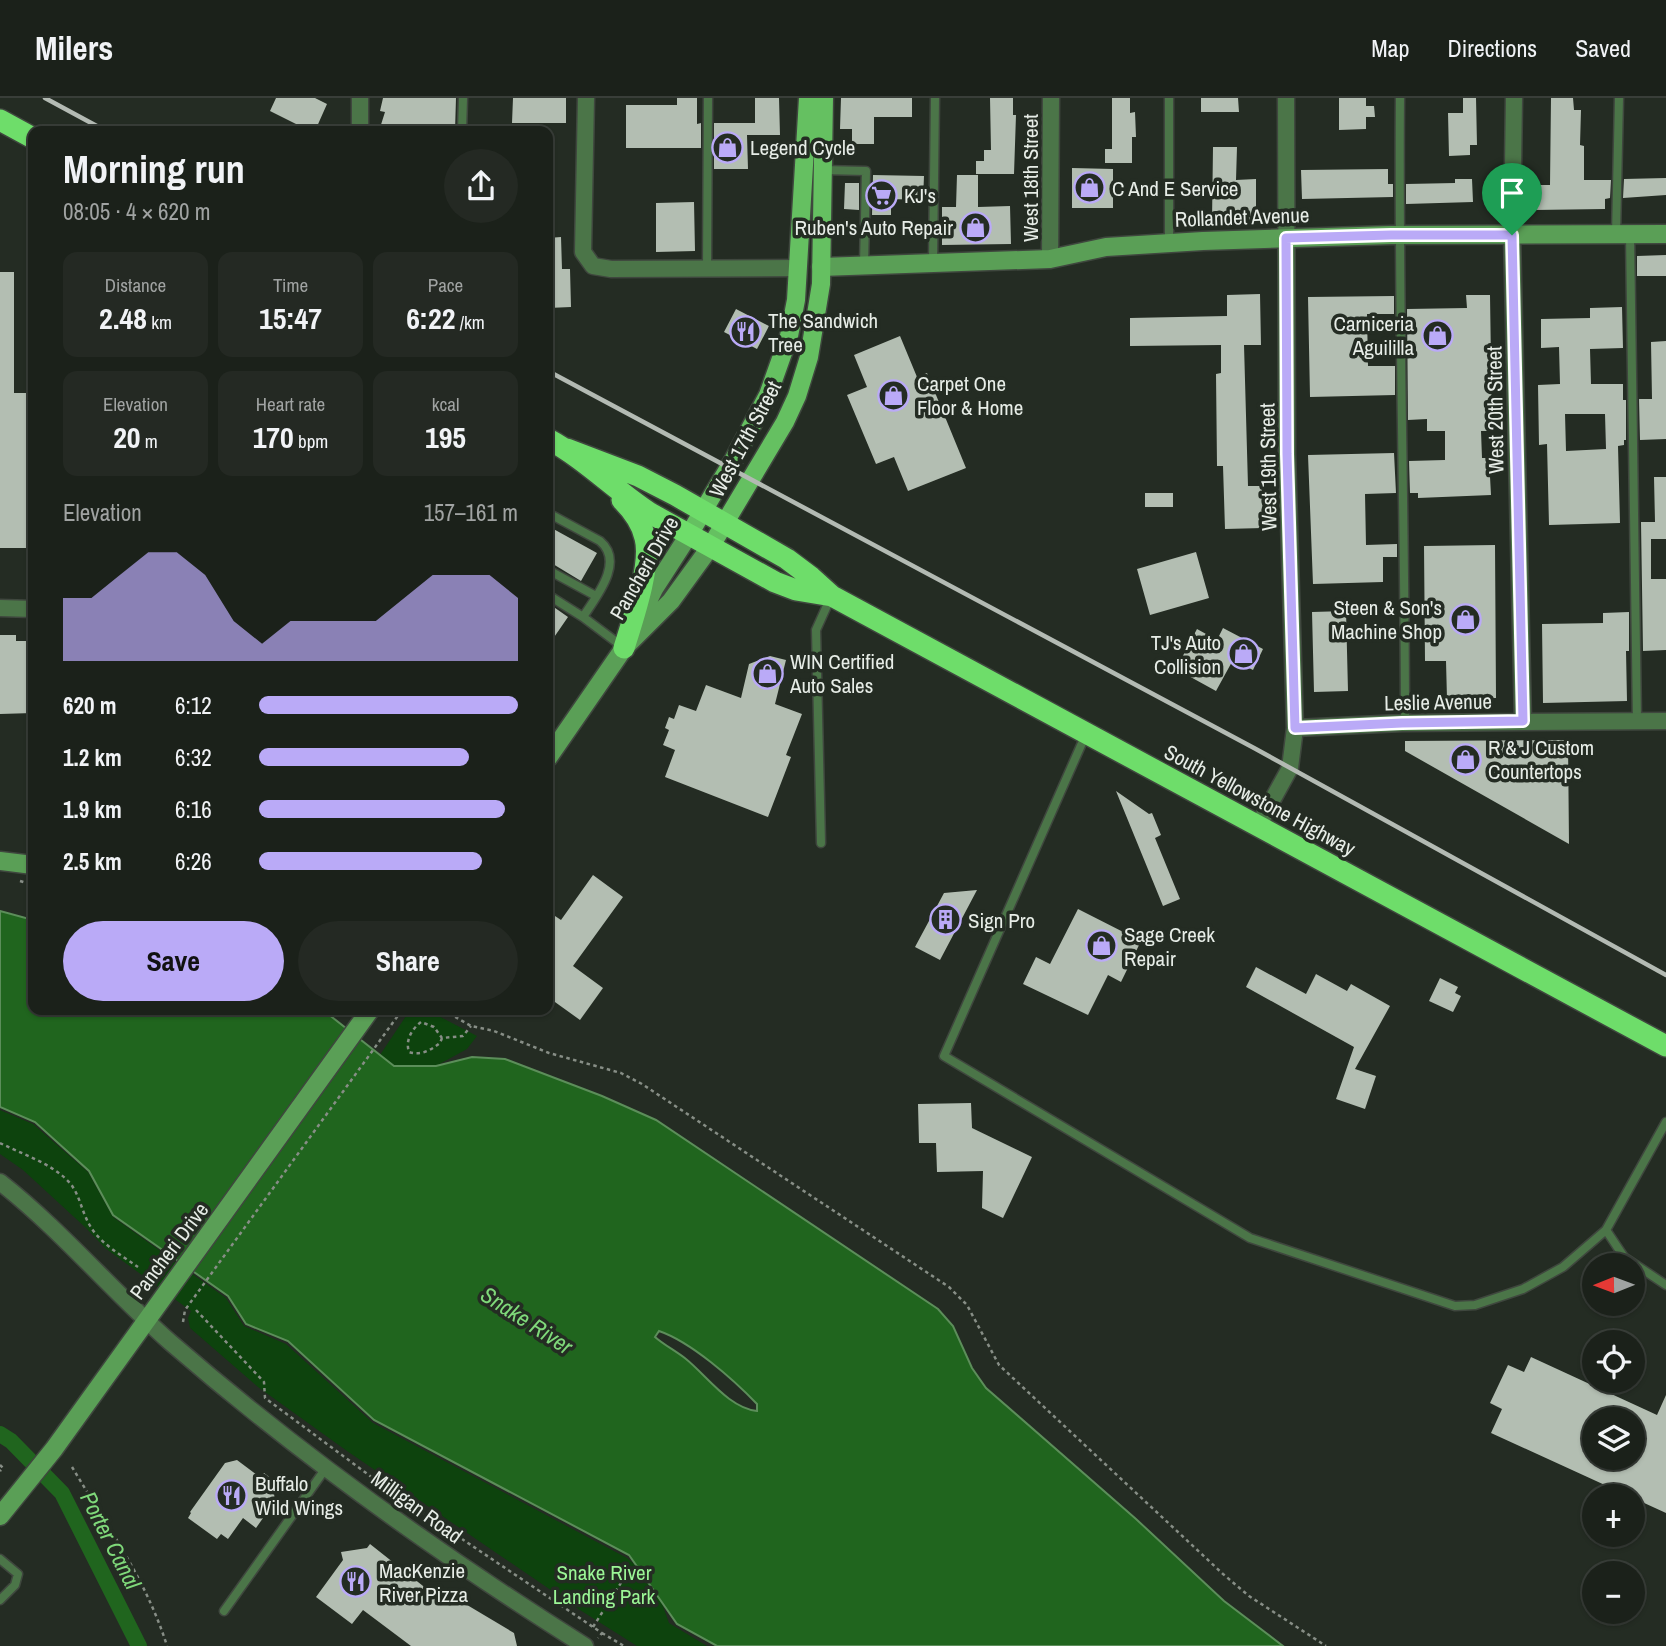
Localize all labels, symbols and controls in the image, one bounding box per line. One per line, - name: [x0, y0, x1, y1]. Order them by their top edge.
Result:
- text: Milers: [35, 26, 113, 70]
- text: Map: [1371, 32, 1409, 64]
- text: Directions: [1447, 32, 1537, 64]
- text: Saved: [1575, 32, 1631, 64]
- street label: West 18th Street: [1016, 114, 1045, 242]
- shop icon: Legend Cycle: [710, 130, 744, 164]
- place label: Legend Cycle: [750, 133, 855, 162]
- text: Morning run: [63, 144, 245, 195]
- button: share: [444, 149, 518, 223]
- pin: [1482, 163, 1542, 235]
- shop icon: C And E Service: [1072, 171, 1106, 205]
- place label: C And E Service: [1112, 174, 1238, 203]
- icon: arrive: [1493, 174, 1531, 212]
- supermarket icon: KJ's: [864, 178, 898, 212]
- place label: KJ's: [904, 181, 936, 210]
- text: 08:05 · 4 × 620 m: [63, 196, 210, 227]
- street label: Rollandet Avenue: [1174, 200, 1310, 234]
- shop icon: Ruben's Auto Repair: [959, 210, 993, 244]
- place label: Ruben's Auto Repair: [795, 213, 953, 242]
- text: Distance: [105, 272, 166, 298]
- text: Time: [273, 272, 308, 298]
- text: Pace: [428, 272, 463, 298]
- text: 2.48: [99, 298, 147, 338]
- text: 15:47: [259, 298, 322, 338]
- text: 6:22: [406, 298, 455, 338]
- place label: The Sandwich Tree: [768, 306, 878, 359]
- text: km: [147, 309, 172, 335]
- text: /km: [455, 309, 485, 335]
- place label: Carniceria Aguililla: [1334, 309, 1414, 362]
- restaurant icon: The Sandwich Tree: [728, 315, 762, 349]
- shop icon: Carniceria Aguililla: [1420, 318, 1454, 352]
- street label: West 20th Street: [1479, 346, 1511, 474]
- place label: Carpet One Floor & Home: [917, 369, 1023, 422]
- street label: West 17th Street: [702, 376, 788, 502]
- shop icon: Carpet One Floor & Home: [877, 378, 911, 412]
- text: Elevation: [103, 391, 168, 417]
- text: Heart rate: [256, 391, 325, 417]
- text: kcal: [432, 391, 459, 417]
- street label: West 19th Street: [1252, 403, 1284, 531]
- text: 20: [113, 417, 141, 457]
- text: 170: [253, 417, 294, 457]
- text: 195: [425, 417, 466, 457]
- text: m: [141, 428, 158, 454]
- text: bpm: [294, 428, 328, 454]
- text: Elevation: [63, 497, 142, 528]
- text: 157–161 m: [424, 497, 518, 528]
- street label: Pancheri Drive: [603, 511, 685, 625]
- place label: Steen & Son's Machine Shop: [1331, 593, 1442, 646]
- shop icon: Steen & Son's Machine Shop: [1448, 602, 1482, 636]
- place label: TJ's Auto Collision: [1151, 628, 1221, 681]
- shop icon: TJ's Auto Collision: [1227, 637, 1261, 671]
- place label: WIN Certified Auto Sales: [789, 647, 894, 700]
- shop icon: WIN Certified Auto Sales: [750, 656, 784, 690]
- street label: Leslie Avenue: [1384, 687, 1492, 717]
- text: 620 m: [63, 690, 116, 721]
- text: 6:12: [175, 690, 212, 721]
- place label: R & J Custom Countertops: [1488, 733, 1594, 786]
- street label: South Yellowstone Highway: [1159, 737, 1361, 863]
- text: 1.2 km: [63, 742, 122, 773]
- text: 6:32: [175, 742, 212, 773]
- shop icon: R & J Custom Countertops: [1448, 742, 1482, 776]
- text: 1.9 km: [63, 794, 122, 825]
- text: 6:16: [175, 794, 212, 825]
- text: 2.5 km: [63, 846, 122, 877]
- text: 6:26: [175, 846, 212, 877]
- building icon: Sign Pro: [928, 903, 962, 937]
- place label: Sign Pro: [968, 906, 1035, 935]
- place label: Sage Creek Repair: [1124, 920, 1215, 973]
- button: Save: [63, 921, 284, 1001]
- button: Share: [298, 921, 518, 1001]
- shop icon: Sage Creek Repair: [1084, 929, 1118, 963]
- street label: Pancheri Drive: [123, 1196, 215, 1306]
- north arrow: [1582, 1253, 1645, 1316]
- map controls: [1582, 1253, 1645, 1624]
- water label: Snake River: [475, 1279, 580, 1362]
- button: locate: [1582, 1330, 1645, 1393]
- button: layers: [1582, 1407, 1645, 1470]
- street label: Milligan Road: [365, 1464, 469, 1550]
- place label: Buffalo Wild Wings: [255, 1469, 343, 1522]
- restaurant icon: Buffalo Wild Wings: [215, 1478, 249, 1512]
- button: +: [1582, 1484, 1645, 1547]
- water label: Porter Canal: [73, 1486, 149, 1595]
- place label: MacKenzie River Pizza: [379, 1556, 468, 1609]
- park label: Snake River Landing Park: [553, 1558, 656, 1611]
- button: −: [1582, 1561, 1645, 1624]
- restaurant icon: MacKenzie River Pizza: [339, 1565, 373, 1599]

